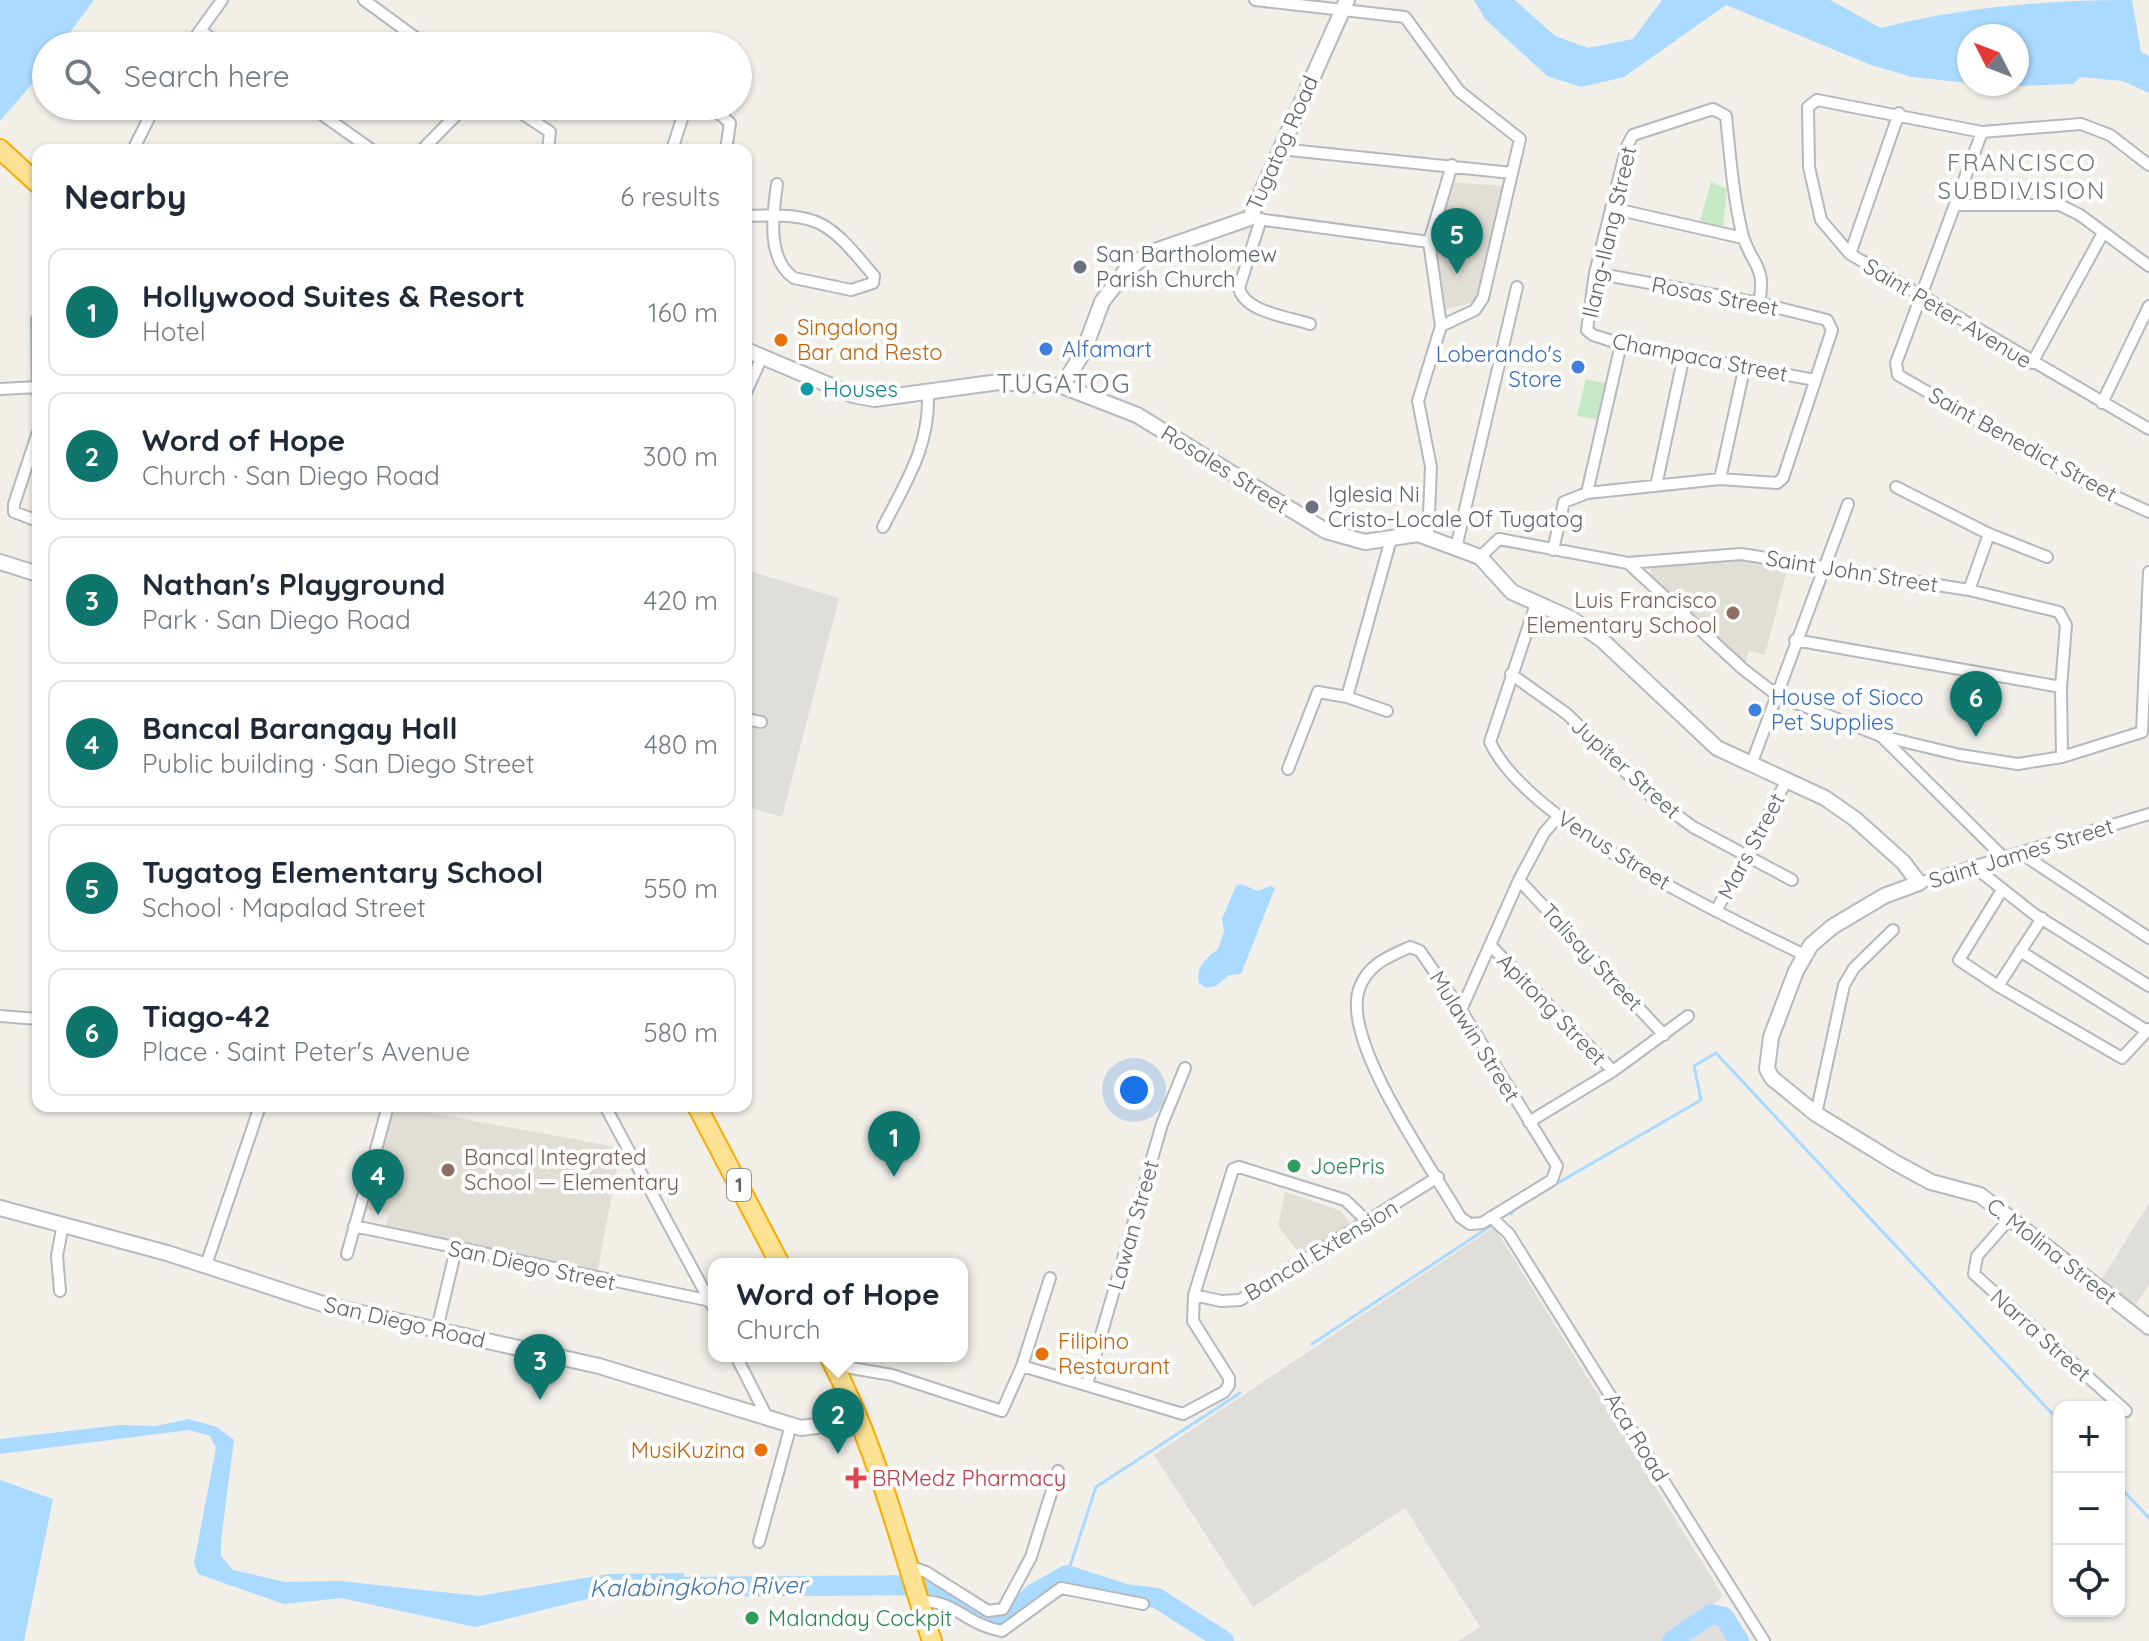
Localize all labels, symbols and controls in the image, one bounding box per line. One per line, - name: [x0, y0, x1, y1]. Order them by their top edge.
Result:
- north arrow: [1957, 24, 2029, 96]
- search box: [32, 32, 752, 120]
- icon: search: [60, 54, 104, 98]
- text: Search here: [124, 57, 290, 95]
- street label: Tugatog Road: [1240, 71, 1324, 215]
- street label: Ilang-Ilang Street: [1576, 143, 1642, 321]
- district label: FRANCISCO SUBDIVISION: [1938, 147, 2106, 205]
- text: Nearby: [64, 175, 187, 218]
- text: 6 results: [620, 180, 720, 213]
- pin: 5: [1431, 208, 1483, 274]
- place label: San Bartholomew Parish Church: [1096, 240, 1277, 293]
- street label: Saint Peter Avenue: [1859, 252, 2037, 374]
- marker: San Bartholomew Parish Church: [1071, 258, 1089, 276]
- street label: Rosas Street: [1649, 270, 1781, 322]
- text: Hollywood Suites & Resort: [142, 277, 525, 315]
- text: 1: [87, 296, 97, 329]
- text: 160 m: [648, 296, 718, 329]
- place label: Singalong Bar and Resto: [797, 313, 943, 366]
- text: Hotel: [142, 315, 206, 348]
- street label: Champaca Street: [1610, 326, 1790, 388]
- marker: Singalong Bar and Resto: [772, 331, 790, 349]
- place label: Alfamart: [1062, 335, 1152, 363]
- marker: Alfamart: [1037, 340, 1055, 358]
- place label: Loberando's Store: [1436, 340, 1562, 393]
- marker: Loberando's Store: [1569, 358, 1587, 376]
- district label: TUGATOG: [996, 367, 1132, 400]
- place label: Houses: [823, 375, 898, 403]
- marker: Houses: [798, 380, 816, 398]
- street label: Saint Benedict Street: [1924, 380, 2122, 508]
- street label: Rosales Street: [1156, 419, 1294, 519]
- text: Word of Hope: [142, 421, 345, 459]
- text: 2: [85, 440, 99, 473]
- text: 300 m: [643, 440, 718, 473]
- text: Church · San Diego Road: [142, 459, 440, 492]
- place label: Iglesia Ni Cristo-Locale Of Tugatog: [1328, 480, 1583, 533]
- marker: Iglesia Ni Cristo-Locale Of Tugatog: [1303, 498, 1321, 516]
- street label: Saint John Street: [1764, 544, 1940, 598]
- text: Nathan's Playground: [142, 565, 445, 603]
- text: 3: [85, 584, 99, 617]
- text: 420 m: [644, 584, 718, 617]
- place label: Luis Francisco Elementary School: [1526, 586, 1717, 639]
- text: Park · San Diego Road: [142, 603, 411, 636]
- marker: Luis Francisco Elementary School: [1724, 604, 1742, 622]
- pin: 6: [1950, 671, 2002, 737]
- place label: House of Sioco Pet Supplies: [1771, 683, 1924, 736]
- marker: House of Sioco Pet Supplies: [1746, 701, 1764, 719]
- text: Bancal Barangay Hall: [142, 709, 458, 747]
- street label: Jupiter Street: [1566, 712, 1686, 824]
- text: 4: [84, 728, 100, 761]
- text: 480 m: [644, 728, 718, 761]
- text: Public building · San Diego Street: [142, 747, 535, 780]
- street label: Mars Street: [1711, 788, 1791, 904]
- street label: Venus Street: [1552, 804, 1676, 896]
- street label: Saint James Street: [1925, 812, 2117, 894]
- text: Tugatog Elementary School: [142, 853, 543, 891]
- text: 5: [85, 872, 99, 905]
- text: 550 m: [643, 872, 718, 905]
- text: School · Mapalad Street: [142, 891, 426, 924]
- street label: Talisay Street: [1535, 897, 1649, 1017]
- street label: Apitong Street: [1491, 947, 1613, 1071]
- street label: Mulawin Street: [1424, 965, 1526, 1107]
- text: Tiago-42: [142, 997, 271, 1035]
- text: 6: [85, 1016, 99, 1049]
- text: 580 m: [644, 1016, 718, 1049]
- text: Place · Saint Peter's Avenue: [142, 1035, 470, 1068]
- your location: [1114, 1070, 1154, 1110]
- pin: 1: [868, 1111, 920, 1177]
- place label: Bancal Integrated School — Elementary: [464, 1143, 679, 1196]
- pin: 4: [352, 1149, 404, 1215]
- place label: JoePris: [1310, 1152, 1385, 1180]
- street label: Lawan Street: [1101, 1157, 1165, 1293]
- marker: JoePris: [1285, 1157, 1303, 1175]
- marker: Bancal Integrated School — Elementary: [439, 1161, 457, 1179]
- road number: 1: [727, 1169, 751, 1201]
- street label: C. Molina Street: [1981, 1191, 2123, 1311]
- street label: Bancal Extension: [1239, 1193, 1403, 1307]
- street label: San Diego Street: [446, 1234, 618, 1296]
- popup: [708, 1258, 968, 1362]
- text: Word of Hope: [736, 1275, 940, 1313]
- street label: Narra Street: [1985, 1283, 2097, 1387]
- street label: San Diego Road: [322, 1290, 488, 1354]
- text: Church: [736, 1313, 821, 1346]
- place label: Filipino Restaurant: [1058, 1327, 1170, 1380]
- pin: 3: [514, 1334, 566, 1400]
- marker: Filipino Restaurant: [1033, 1345, 1051, 1363]
- street label: Aca Road: [1599, 1387, 1675, 1487]
- pin: 2: [812, 1388, 864, 1454]
- map controls: [2053, 1401, 2125, 1617]
- button: +: [2053, 1401, 2125, 1473]
- place label: MusiKuzina: [631, 1436, 745, 1464]
- marker: MusiKuzina: [752, 1441, 770, 1459]
- place label: BRMedz Pharmacy: [872, 1464, 1066, 1492]
- marker: BRMedz Pharmacy: [847, 1469, 865, 1487]
- button: −: [2053, 1473, 2125, 1545]
- button: locate: [2053, 1545, 2125, 1617]
- water label: Kalabingkoho River: [589, 1569, 810, 1603]
- place label: Malanday Cockpit: [768, 1604, 952, 1632]
- marker: Malanday Cockpit: [743, 1609, 761, 1627]

